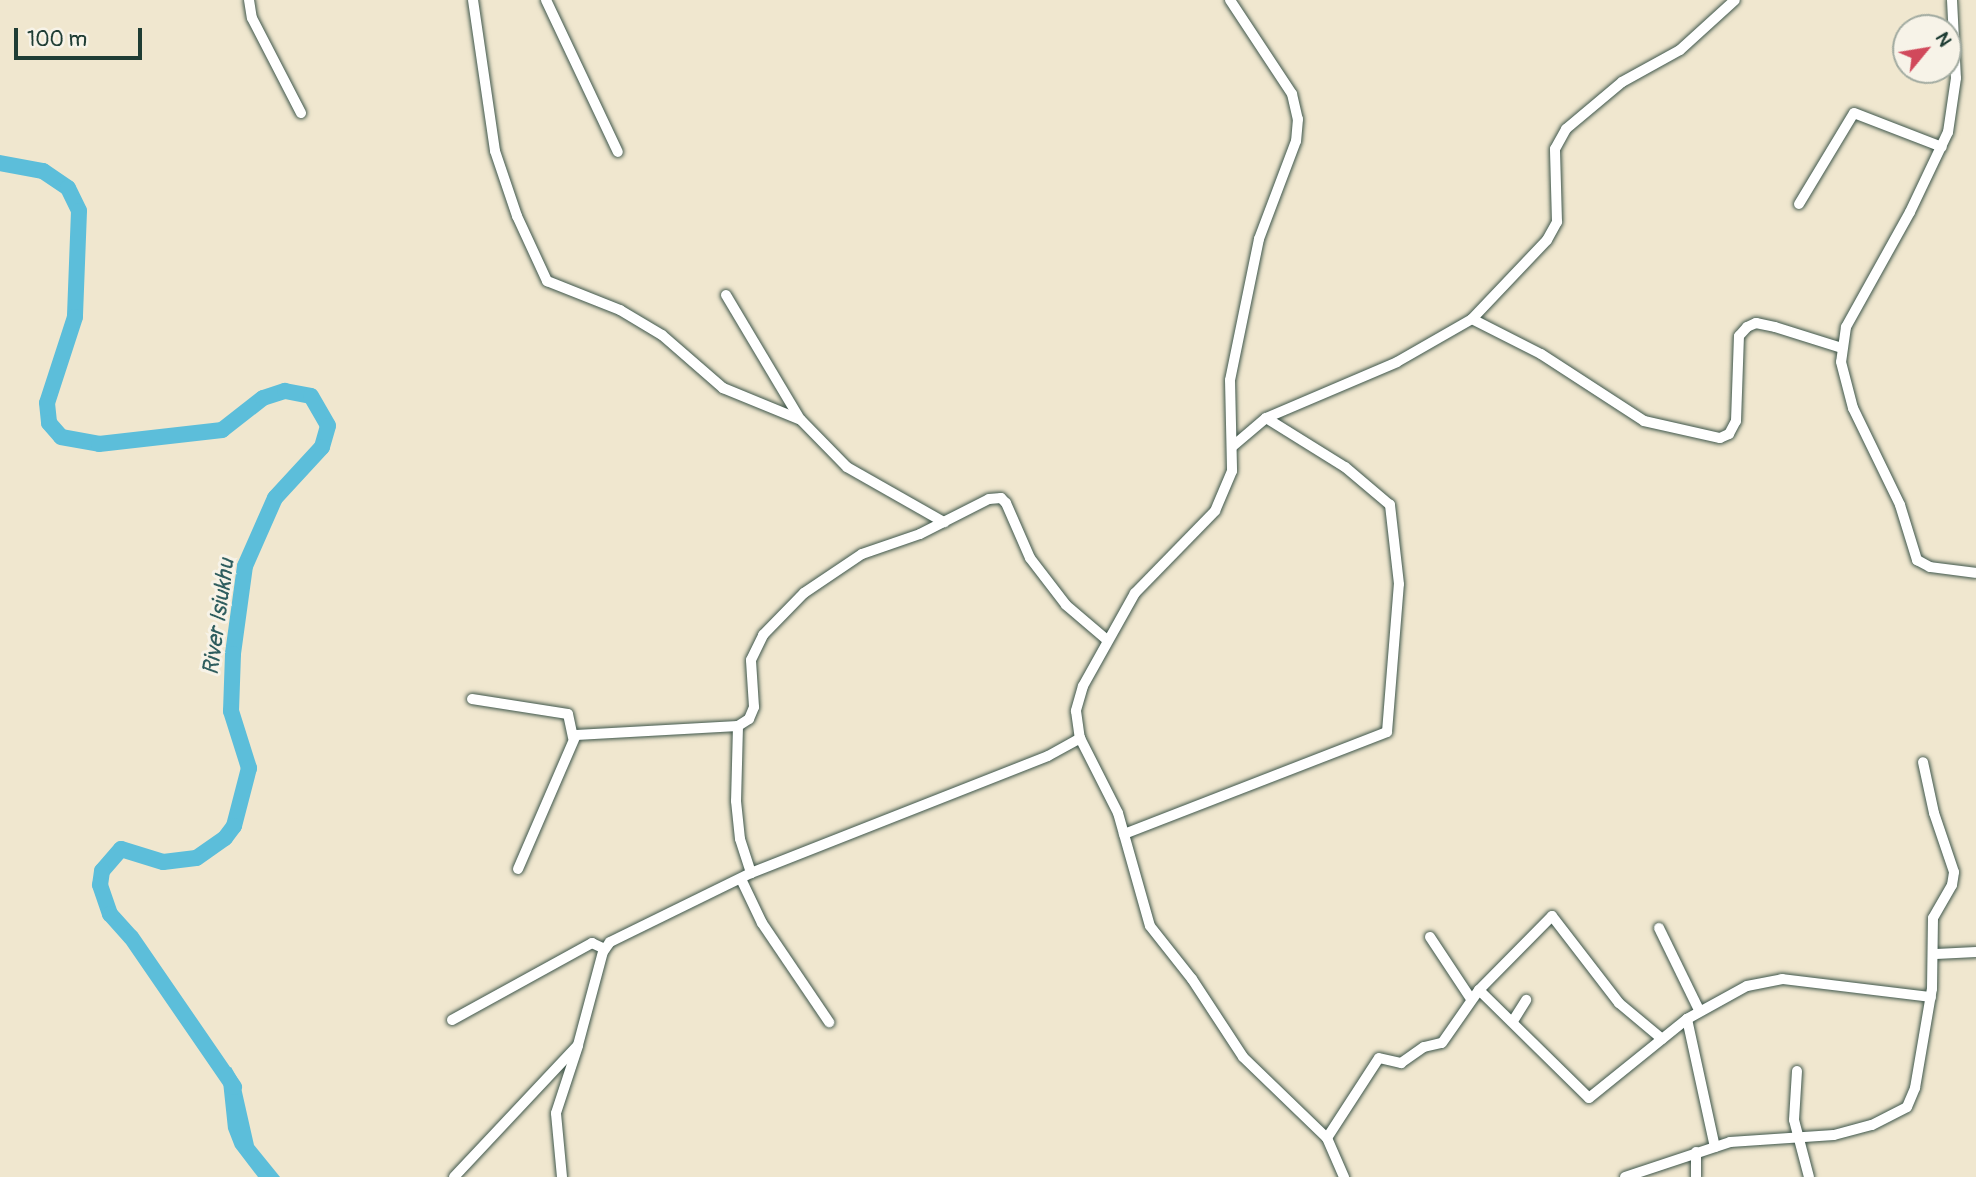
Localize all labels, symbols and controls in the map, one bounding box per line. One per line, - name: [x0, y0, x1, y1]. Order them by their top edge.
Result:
- scale bar: [18, 14, 145, 58]
- north arrow: [1892, 14, 1962, 84]
- text: 100 m: [27, 26, 87, 53]
- text: N: [1930, 28, 1957, 51]
- water label: River Isiukhu: [197, 557, 241, 677]

